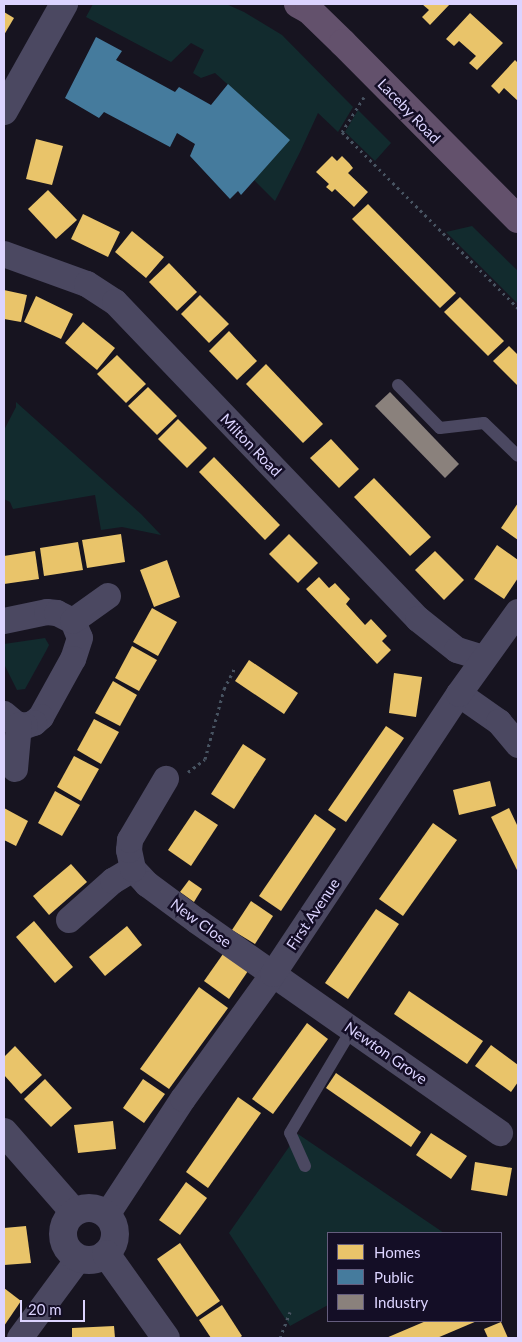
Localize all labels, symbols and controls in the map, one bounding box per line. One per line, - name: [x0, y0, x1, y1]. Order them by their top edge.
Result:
- street label: Laceby Road: [374, 75, 444, 147]
- street label: Milton Road: [217, 410, 285, 480]
- street label: First Avenue: [282, 875, 344, 953]
- street label: New Close: [167, 895, 235, 951]
- street label: Newton Grove: [341, 1018, 431, 1088]
- legend: [327, 1232, 502, 1322]
- text: Homes: [374, 1243, 420, 1261]
- text: Public: [374, 1268, 414, 1286]
- scale bar: [22, 1290, 88, 1322]
- text: Industry: [374, 1293, 428, 1311]
- text: 20 m: [28, 1300, 62, 1318]

